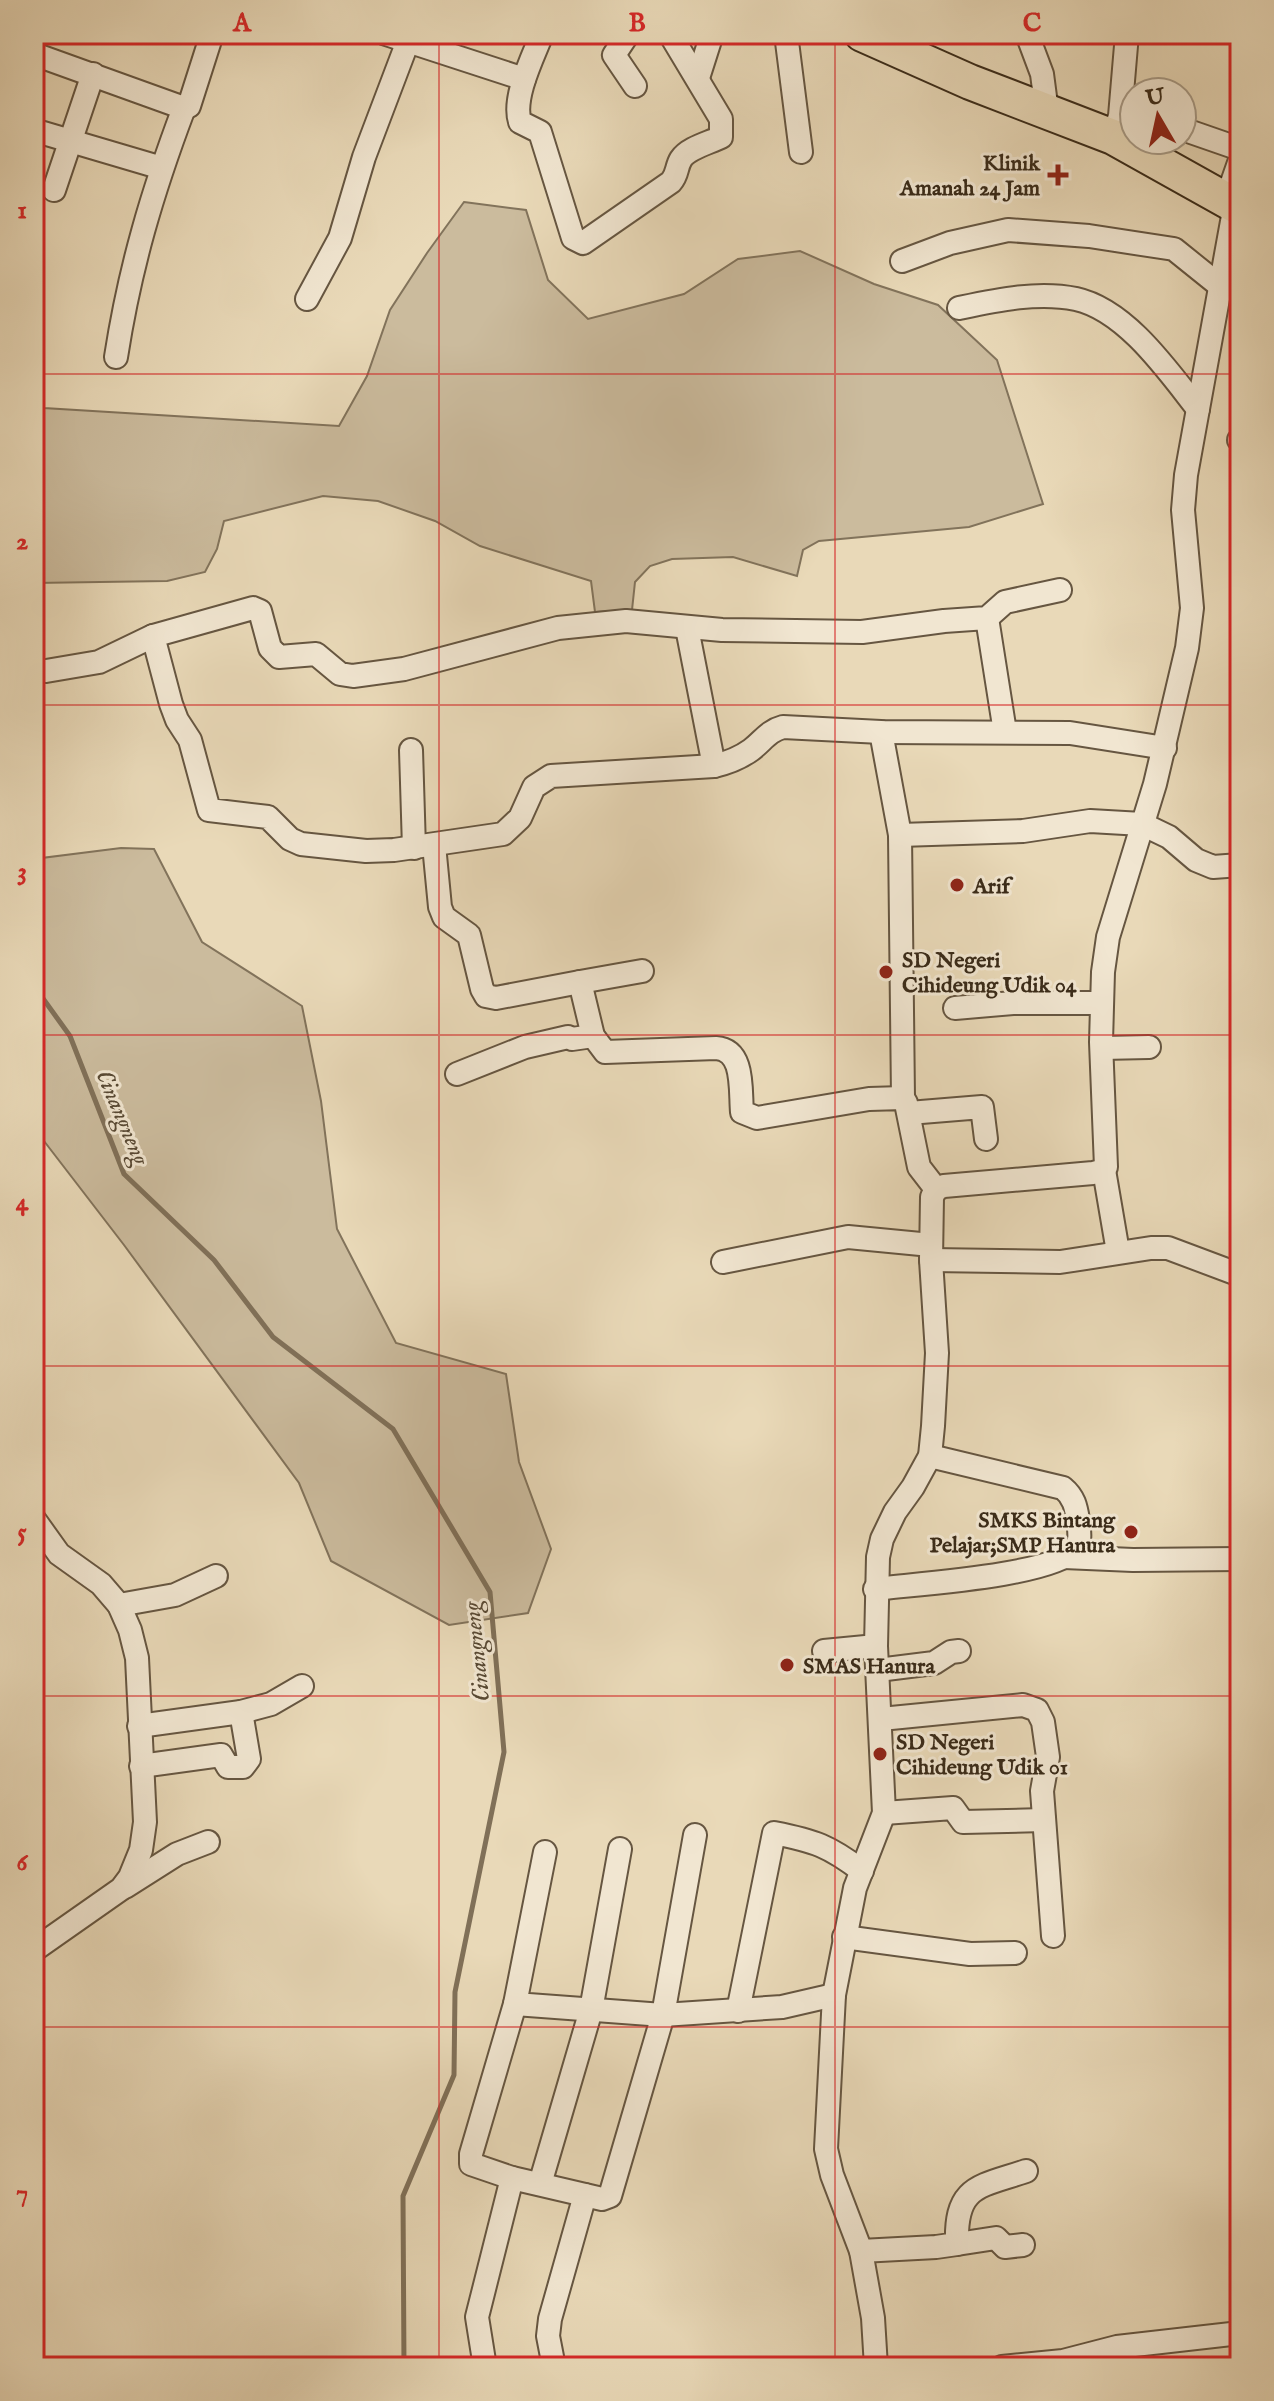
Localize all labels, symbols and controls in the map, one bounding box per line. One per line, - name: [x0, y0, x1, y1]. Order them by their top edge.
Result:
- text: A: [232, 7, 252, 40]
- text: B: [628, 7, 646, 40]
- text: C: [1023, 7, 1042, 40]
- north arrow: [1118, 76, 1198, 156]
- text: U: [1143, 83, 1168, 114]
- place label: Klinik Amanah 24 Jam: [899, 150, 1041, 203]
- marker: Klinik Amanah 24 Jam: [1047, 164, 1069, 186]
- text: 1: [17, 194, 27, 227]
- text: 2: [16, 525, 28, 558]
- text: 3: [17, 855, 27, 888]
- place label: Arif: [972, 873, 1014, 901]
- marker: Arif: [948, 876, 966, 894]
- place label: SD Negeri Cihideung Udik 04: [902, 947, 1078, 1000]
- marker: SD Negeri Cihideung Udik 04: [877, 963, 895, 981]
- water label: Cinangneng: [88, 1065, 156, 1171]
- text: 4: [16, 1186, 30, 1219]
- place label: SMKS Bintang Pelajar;SMP Hanura: [930, 1507, 1116, 1560]
- text: 5: [17, 1516, 27, 1549]
- marker: SMKS Bintang Pelajar;SMP Hanura: [1122, 1523, 1140, 1541]
- water label: Cinangneng: [457, 1599, 498, 1703]
- place label: SMAS Hanura: [803, 1653, 935, 1681]
- marker: SMAS Hanura: [778, 1656, 796, 1674]
- place label: SD Negeri Cihideung Udik 01: [896, 1729, 1068, 1782]
- marker: SD Negeri Cihideung Udik 01: [871, 1745, 889, 1763]
- text: 6: [17, 1846, 29, 1879]
- text: 7: [16, 2177, 28, 2210]

